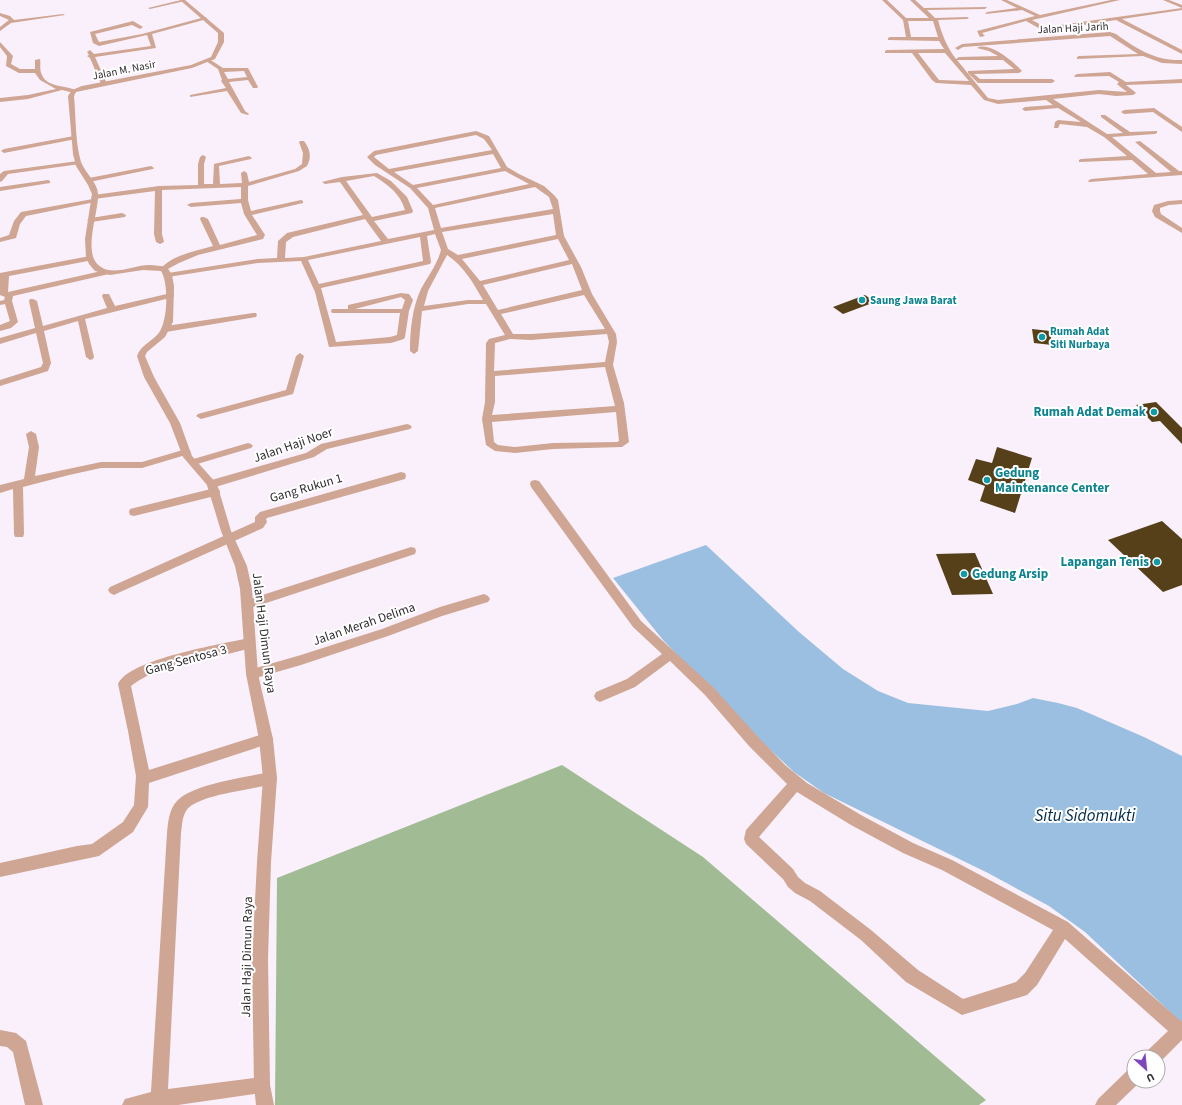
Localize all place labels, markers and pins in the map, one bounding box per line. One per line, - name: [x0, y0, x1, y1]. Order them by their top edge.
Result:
- place label: Saung Jawa Barat: [870, 293, 957, 308]
- marker: Saung Jawa Barat: [857, 295, 867, 305]
- place label: Rumah Adat Siti Nurbaya: [1050, 324, 1110, 352]
- marker: Rumah Adat Siti Nurbaya: [1037, 332, 1047, 342]
- place label: Rumah Adat Demak: [1033, 403, 1147, 421]
- marker: Rumah Adat Demak: [1149, 407, 1159, 417]
- place label: Gedung Maintenance Center: [995, 464, 1110, 497]
- marker: Gedung Maintenance Center: [982, 475, 992, 485]
- place label: Lapangan Tenis: [1060, 553, 1149, 571]
- marker: Lapangan Tenis: [1152, 557, 1162, 567]
- place label: Gedung Arsip: [972, 565, 1048, 583]
- marker: Gedung Arsip: [959, 569, 969, 579]

